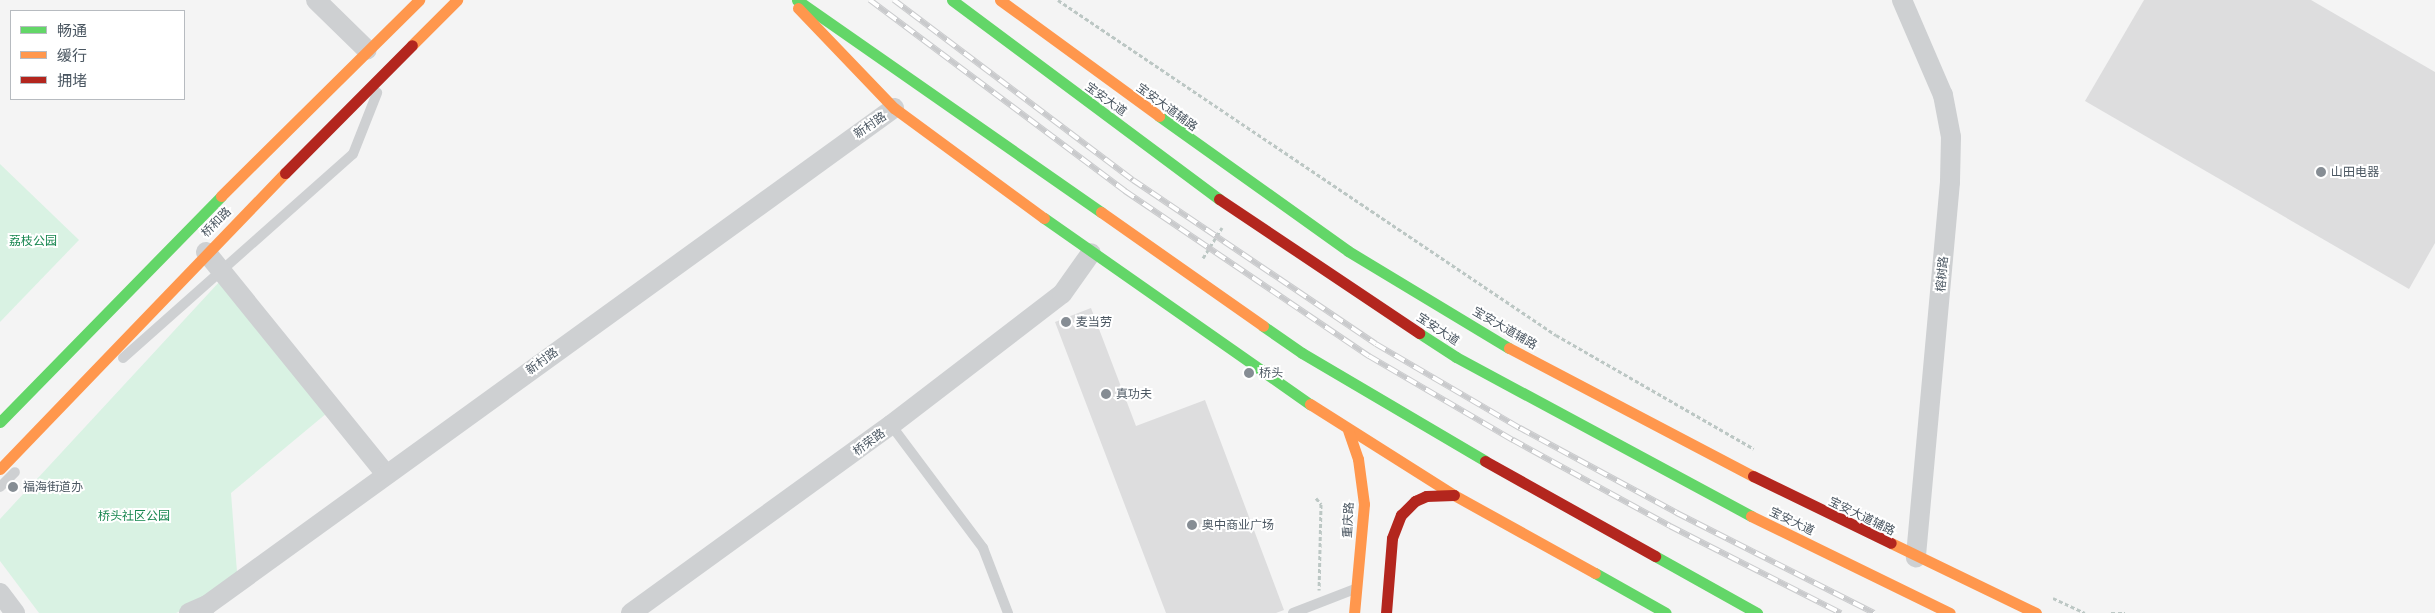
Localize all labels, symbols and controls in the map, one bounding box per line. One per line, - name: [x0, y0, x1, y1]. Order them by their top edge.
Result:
- legend: [10, 10, 185, 100]
- text: 畅通: [57, 21, 87, 40]
- text: 缓行: [57, 46, 87, 65]
- text: 拥堵: [57, 71, 87, 90]
- street label: 宝安大道: [1082, 79, 1130, 119]
- street label: 宝安大道辅路: [1134, 80, 1200, 134]
- street label: 新村路: [851, 109, 889, 141]
- place label: 山田电器: [2331, 165, 2379, 179]
- marker: 山田电器: [2315, 166, 2327, 178]
- street label: 桥和路: [198, 204, 234, 240]
- park label: 荔枝公园: [9, 234, 57, 248]
- street label: 榕树路: [1933, 255, 1951, 293]
- street label: 宝安大道辅路: [1470, 304, 1540, 352]
- street label: 宝安大道: [1414, 310, 1462, 348]
- place label: 麦当劳: [1076, 315, 1112, 329]
- marker: 麦当劳: [1060, 316, 1072, 328]
- street label: 新村路: [523, 345, 561, 377]
- place label: 桥头: [1259, 366, 1283, 380]
- marker: 桥头: [1243, 367, 1255, 379]
- place label: 真功夫: [1116, 387, 1152, 401]
- marker: 真功夫: [1100, 388, 1112, 400]
- street label: 桥荣路: [850, 426, 888, 458]
- place label: 福海街道办: [23, 480, 83, 494]
- marker: 福海街道办: [7, 481, 19, 493]
- street label: 宝安大道辅路: [1826, 494, 1898, 538]
- street label: 重庆路: [1340, 502, 1356, 538]
- street label: 宝安大道: [1767, 504, 1817, 538]
- park label: 桥头社区公园: [98, 509, 170, 523]
- place label: 奥中商业广场: [1202, 518, 1274, 532]
- marker: 奥中商业广场: [1186, 519, 1198, 531]

